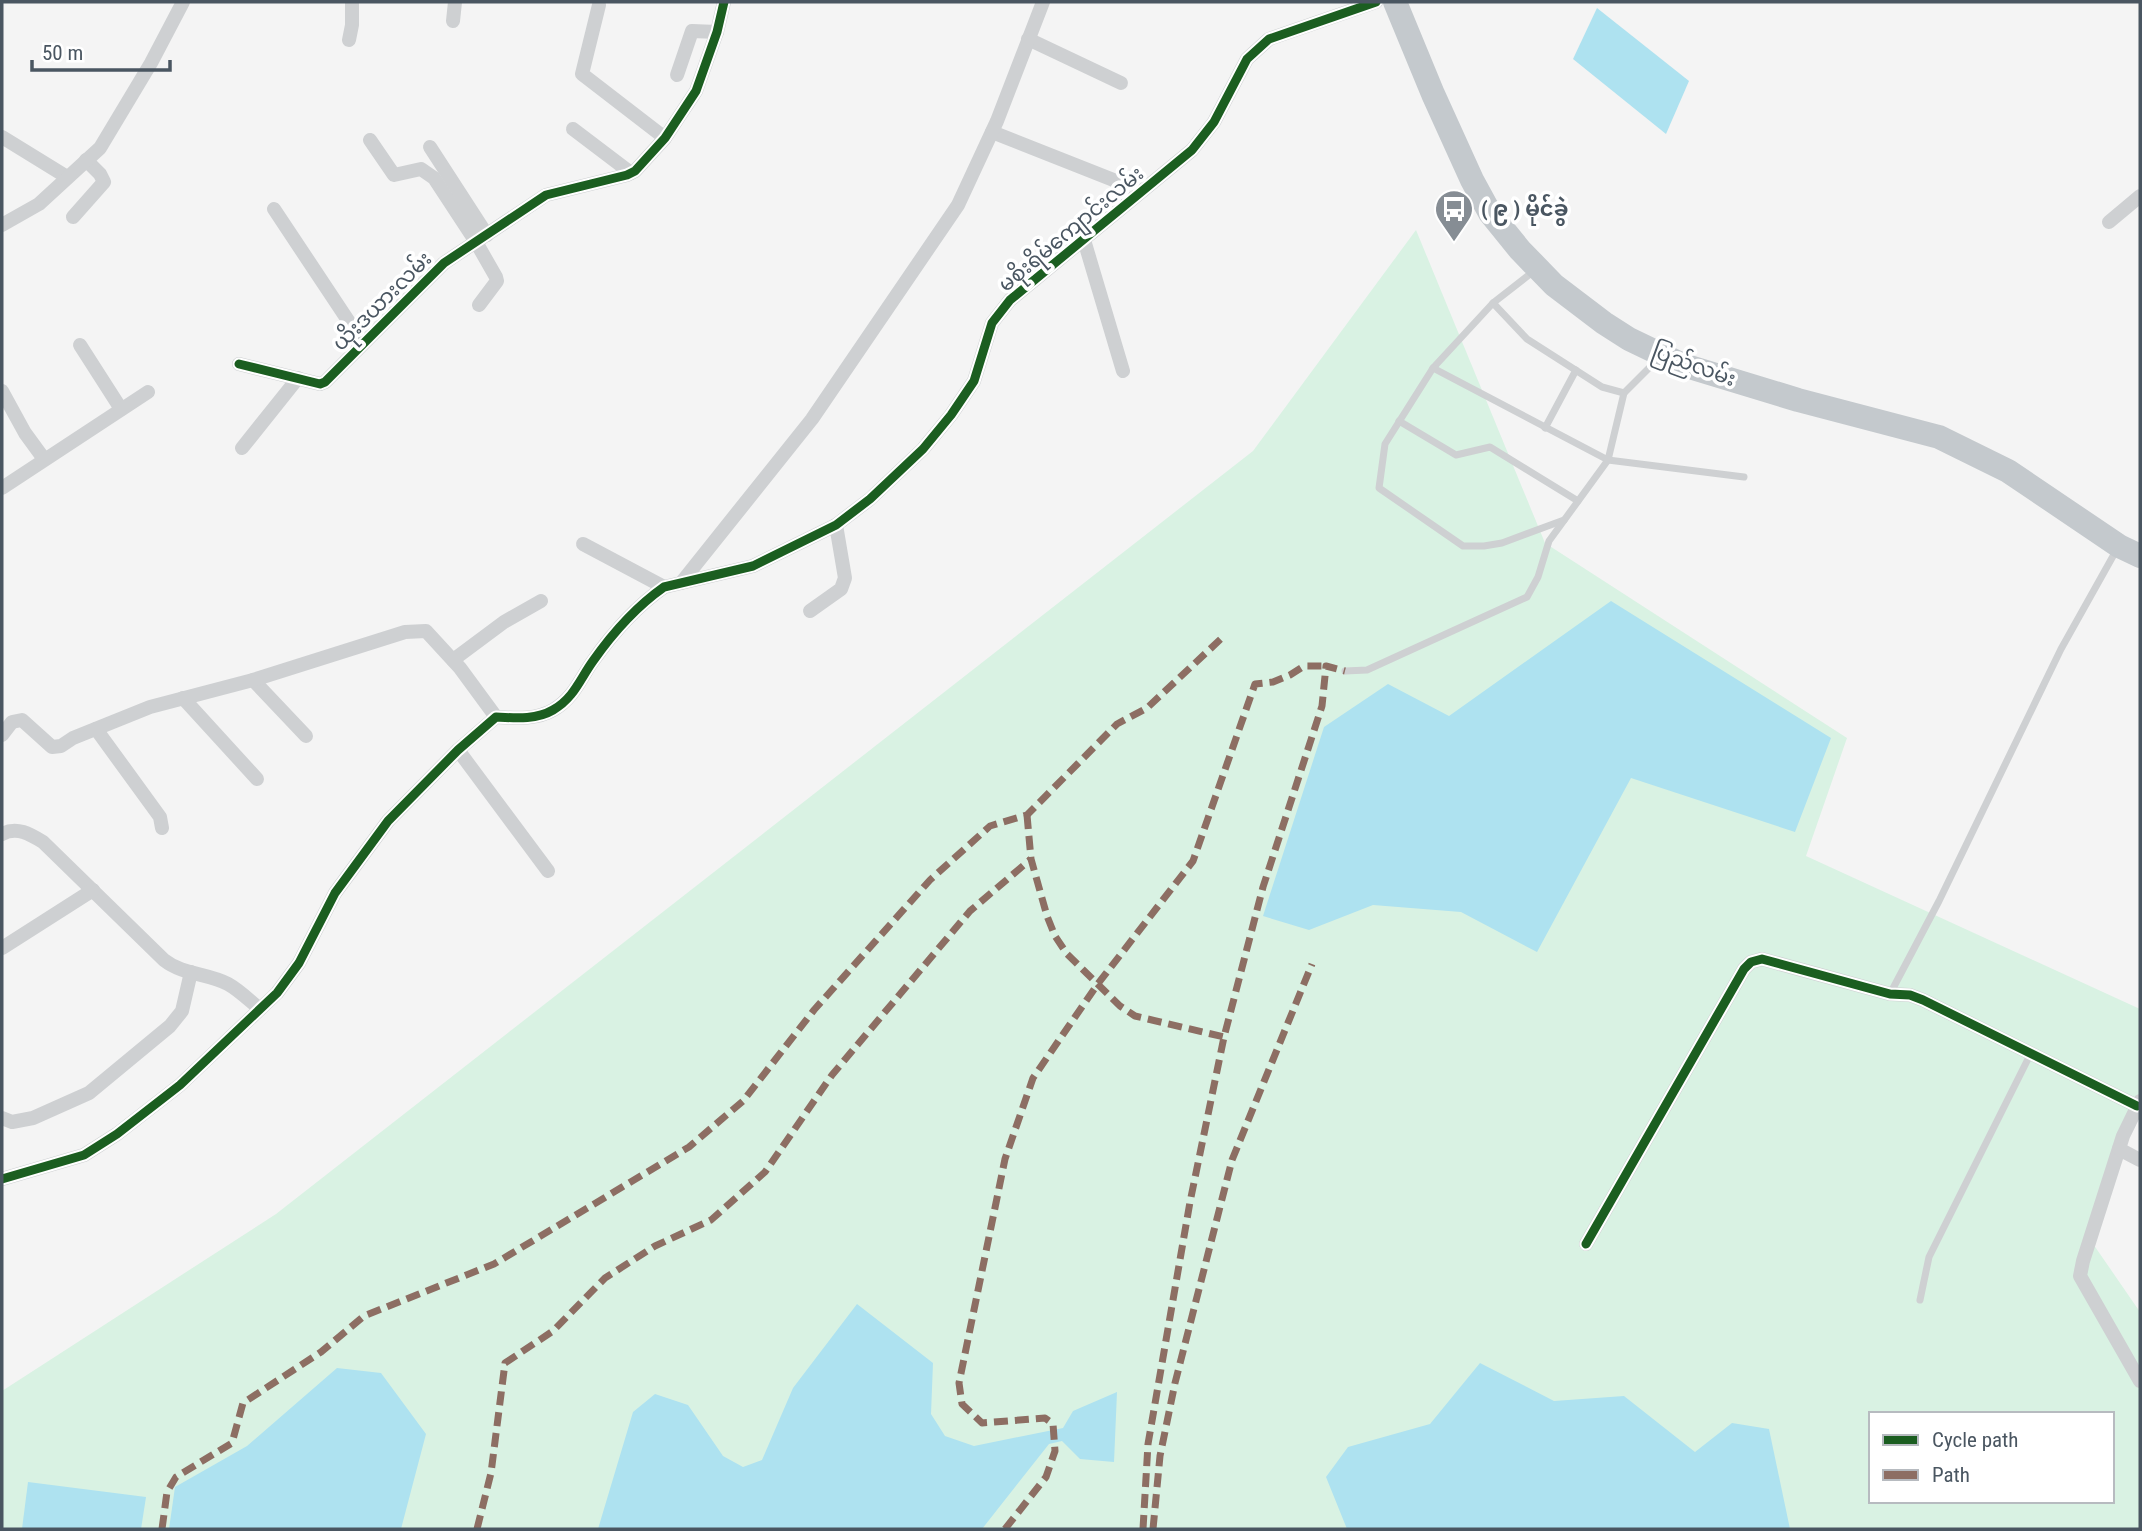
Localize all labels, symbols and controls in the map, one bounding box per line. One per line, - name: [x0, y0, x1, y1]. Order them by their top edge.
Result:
- scale bar: [32, 28, 170, 72]
- text: 50 m: [42, 41, 83, 65]
- street label: မစိုးရိမ်ကျောင်းလမ်း: [991, 158, 1152, 301]
- bus stop icon: ( ၉ ) မိုင်ခွဲ: [1433, 188, 1475, 243]
- place label: ( ၉ ) မိုင်ခွဲ: [1481, 193, 1568, 226]
- street label: ယိုးဒယားလမ်း: [325, 244, 440, 359]
- street label: ပြည်လမ်း: [1647, 335, 1741, 396]
- legend: [1869, 1412, 2114, 1503]
- text: Cycle path: [1932, 1428, 2018, 1452]
- text: Path: [1932, 1463, 1970, 1487]

